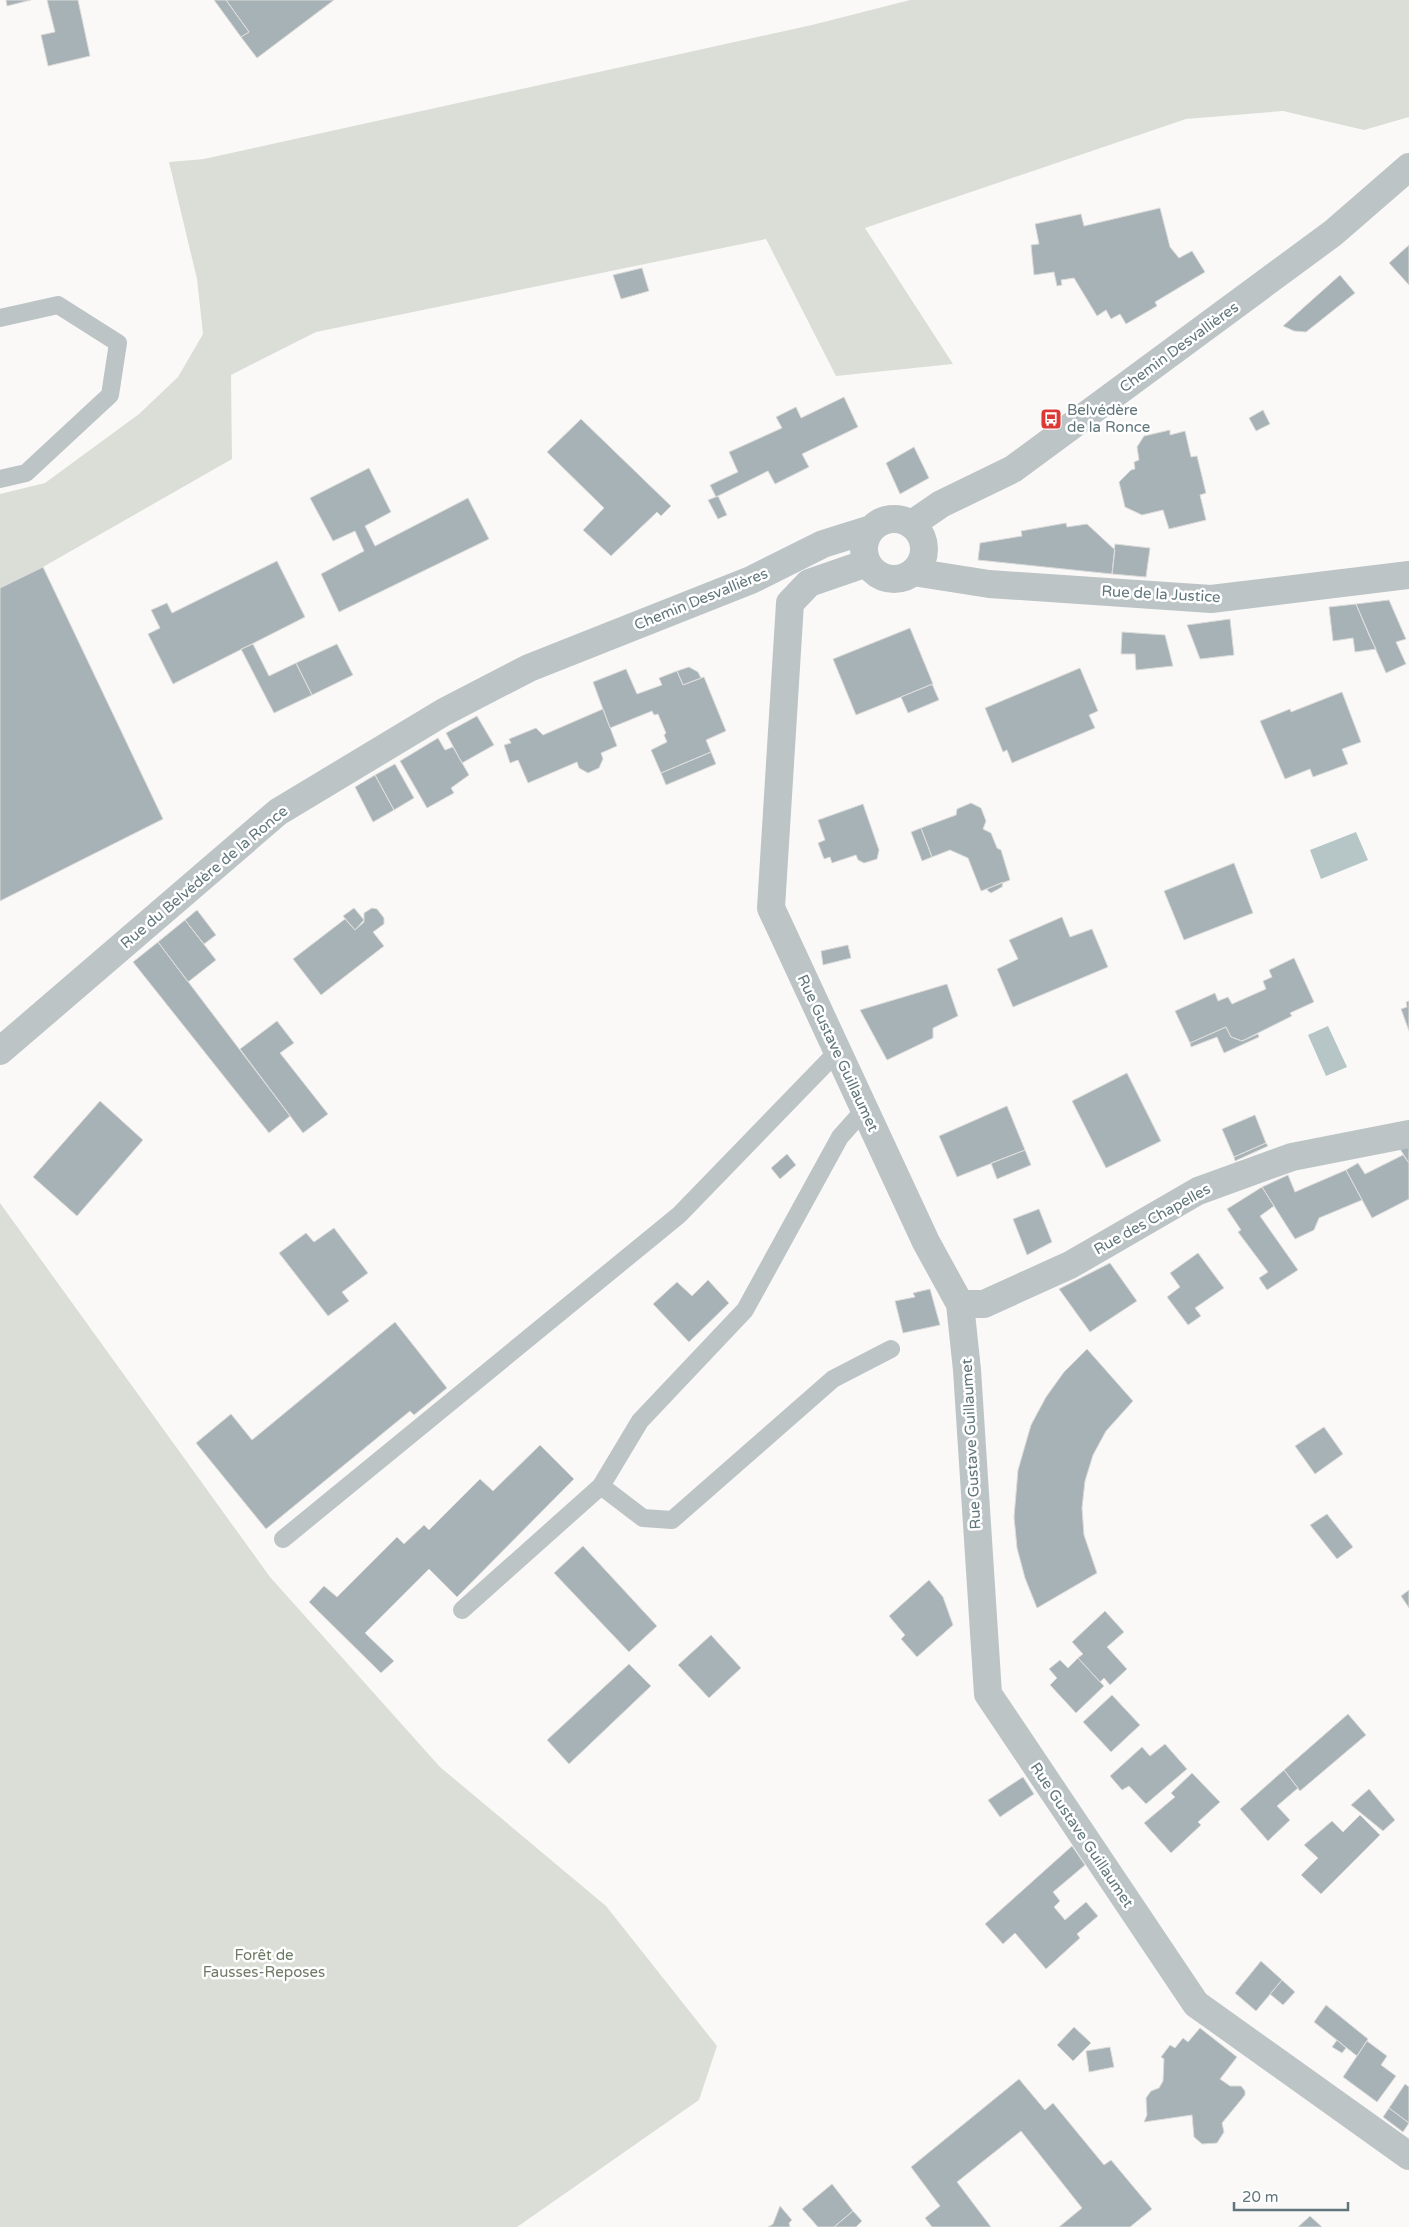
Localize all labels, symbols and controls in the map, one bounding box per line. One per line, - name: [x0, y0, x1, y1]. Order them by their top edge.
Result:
- street label: Chemin Desvallières: [1116, 298, 1242, 396]
- place label: Belvédère de la Ronce: [1067, 401, 1150, 436]
- bus stop icon: Belvédère de la Ronce: [1039, 407, 1063, 431]
- street label: Chemin Desvallières: [632, 564, 770, 634]
- street label: Rue de la Justice: [1101, 582, 1221, 606]
- street label: Rue du Belvédère de la Ronce: [117, 802, 291, 952]
- street label: Rue Gustave Guillaumet: [794, 972, 882, 1135]
- street label: Rue des Chapelles: [1091, 1180, 1213, 1258]
- street label: Rue Gustave Guillaumet: [958, 1358, 984, 1530]
- street label: Rue Gustave Guillaumet: [1027, 1759, 1138, 1911]
- park label: Forêt de Fausses-Reposes: [203, 1946, 325, 1981]
- scale bar: [1234, 2180, 1348, 2212]
- text: 20 m: [1242, 2188, 1279, 2206]

